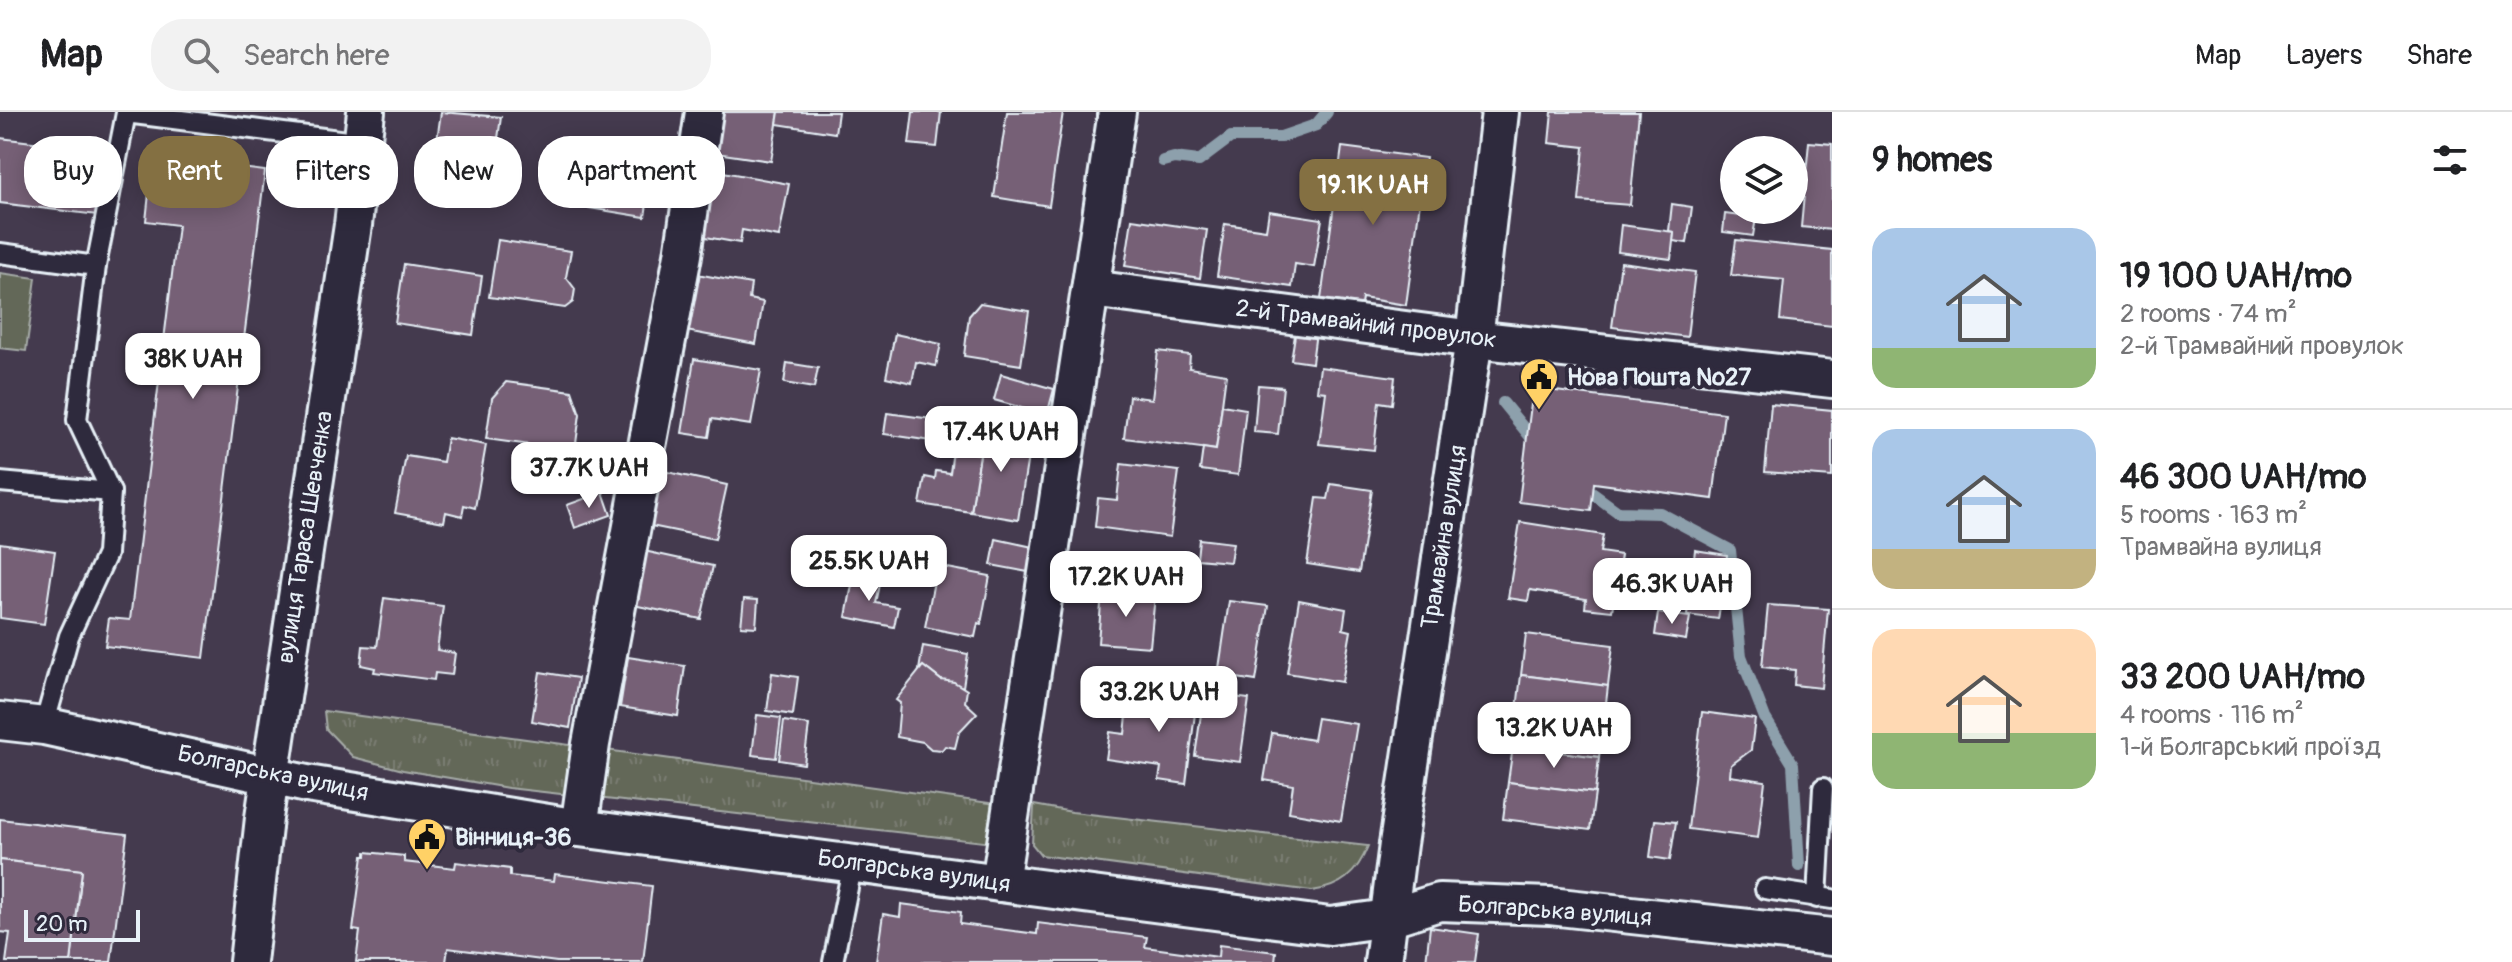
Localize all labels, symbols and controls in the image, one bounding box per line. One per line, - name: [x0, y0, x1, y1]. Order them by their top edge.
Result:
- search box: [151, 19, 711, 91]
- text: Map: [40, 31, 103, 79]
- icon: search: [179, 33, 223, 77]
- text: Search here: [243, 37, 390, 74]
- text: Map: [2195, 38, 2241, 73]
- text: Layers: [2285, 38, 2362, 73]
- text: Share: [2406, 38, 2472, 73]
- chip: Buy: [24, 136, 122, 208]
- chip: Rent: [138, 136, 250, 208]
- chip: Filters: [266, 136, 398, 208]
- chip: New: [414, 136, 522, 208]
- chip: Apartment: [538, 136, 725, 208]
- map controls: [1720, 136, 1808, 224]
- button: layers: [1720, 136, 1808, 224]
- icon: filters: [2428, 138, 2472, 182]
- text: 9 homes: [1872, 139, 1992, 182]
- pin: 19.1K UAH: [1281, 159, 1465, 227]
- text: 19.1K UAH: [1317, 169, 1429, 201]
- text: 19 100 UAH/mo: [2120, 255, 2352, 298]
- icon: home: [1936, 260, 2032, 356]
- street label: 2-й Трамвайний провулок: [1234, 294, 1498, 354]
- text: 2 rooms · 74 m²: [2120, 298, 2297, 330]
- text: 2-й Трамвайний провулок: [2120, 330, 2404, 362]
- pin: 38K UAH: [119, 333, 267, 401]
- text: 38K UAH: [143, 343, 243, 375]
- public building icon: Нова Пошта №27: [1518, 356, 1560, 411]
- place label: Нова Пошта №27: [1567, 363, 1751, 392]
- pin: 17.4K UAH: [909, 406, 1093, 474]
- street label: вулиця Тараса Шевченка: [271, 409, 339, 665]
- text: 17.4K UAH: [943, 416, 1059, 448]
- pin: 37.7K UAH: [497, 442, 681, 510]
- street label: Трамвайна вулиця: [1415, 443, 1473, 631]
- text: 37.7K UAH: [529, 452, 649, 484]
- text: 46 300 UAH/mo: [2120, 456, 2366, 499]
- icon: home: [1936, 461, 2032, 557]
- text: 5 rooms · 163 m²: [2120, 499, 2307, 531]
- text: Трамвайна вулиця: [2120, 531, 2322, 563]
- pin: 25.5K UAH: [777, 535, 961, 603]
- text: 25.5K UAH: [809, 545, 929, 577]
- pin: 17.2K UAH: [1034, 551, 1218, 619]
- pin: 46.3K UAH: [1580, 558, 1764, 626]
- text: 17.2K UAH: [1068, 561, 1184, 593]
- text: 46.3K UAH: [1611, 568, 1733, 600]
- text: 33 200 UAH/mo: [2120, 656, 2365, 699]
- icon: home: [1936, 661, 2032, 757]
- pin: 33.2K UAH: [1067, 666, 1251, 734]
- text: 33.2K UAH: [1098, 676, 1220, 708]
- text: 4 rooms · 116 m²: [2120, 699, 2304, 731]
- pin: 13.2K UAH: [1462, 702, 1646, 770]
- text: 13.2K UAH: [1496, 712, 1612, 744]
- text: 1-й Болгарський проїзд: [2120, 731, 2381, 763]
- street label: Болгарська вулиця: [175, 739, 371, 807]
- public building icon: Вінниця-36: [406, 816, 448, 871]
- place label: Вінниця-36: [455, 823, 571, 852]
- street label: Болгарська вулиця: [816, 843, 1012, 899]
- street label: Болгарська вулиця: [1457, 890, 1653, 932]
- scale bar: [24, 906, 140, 942]
- text: 20 m: [36, 910, 88, 938]

